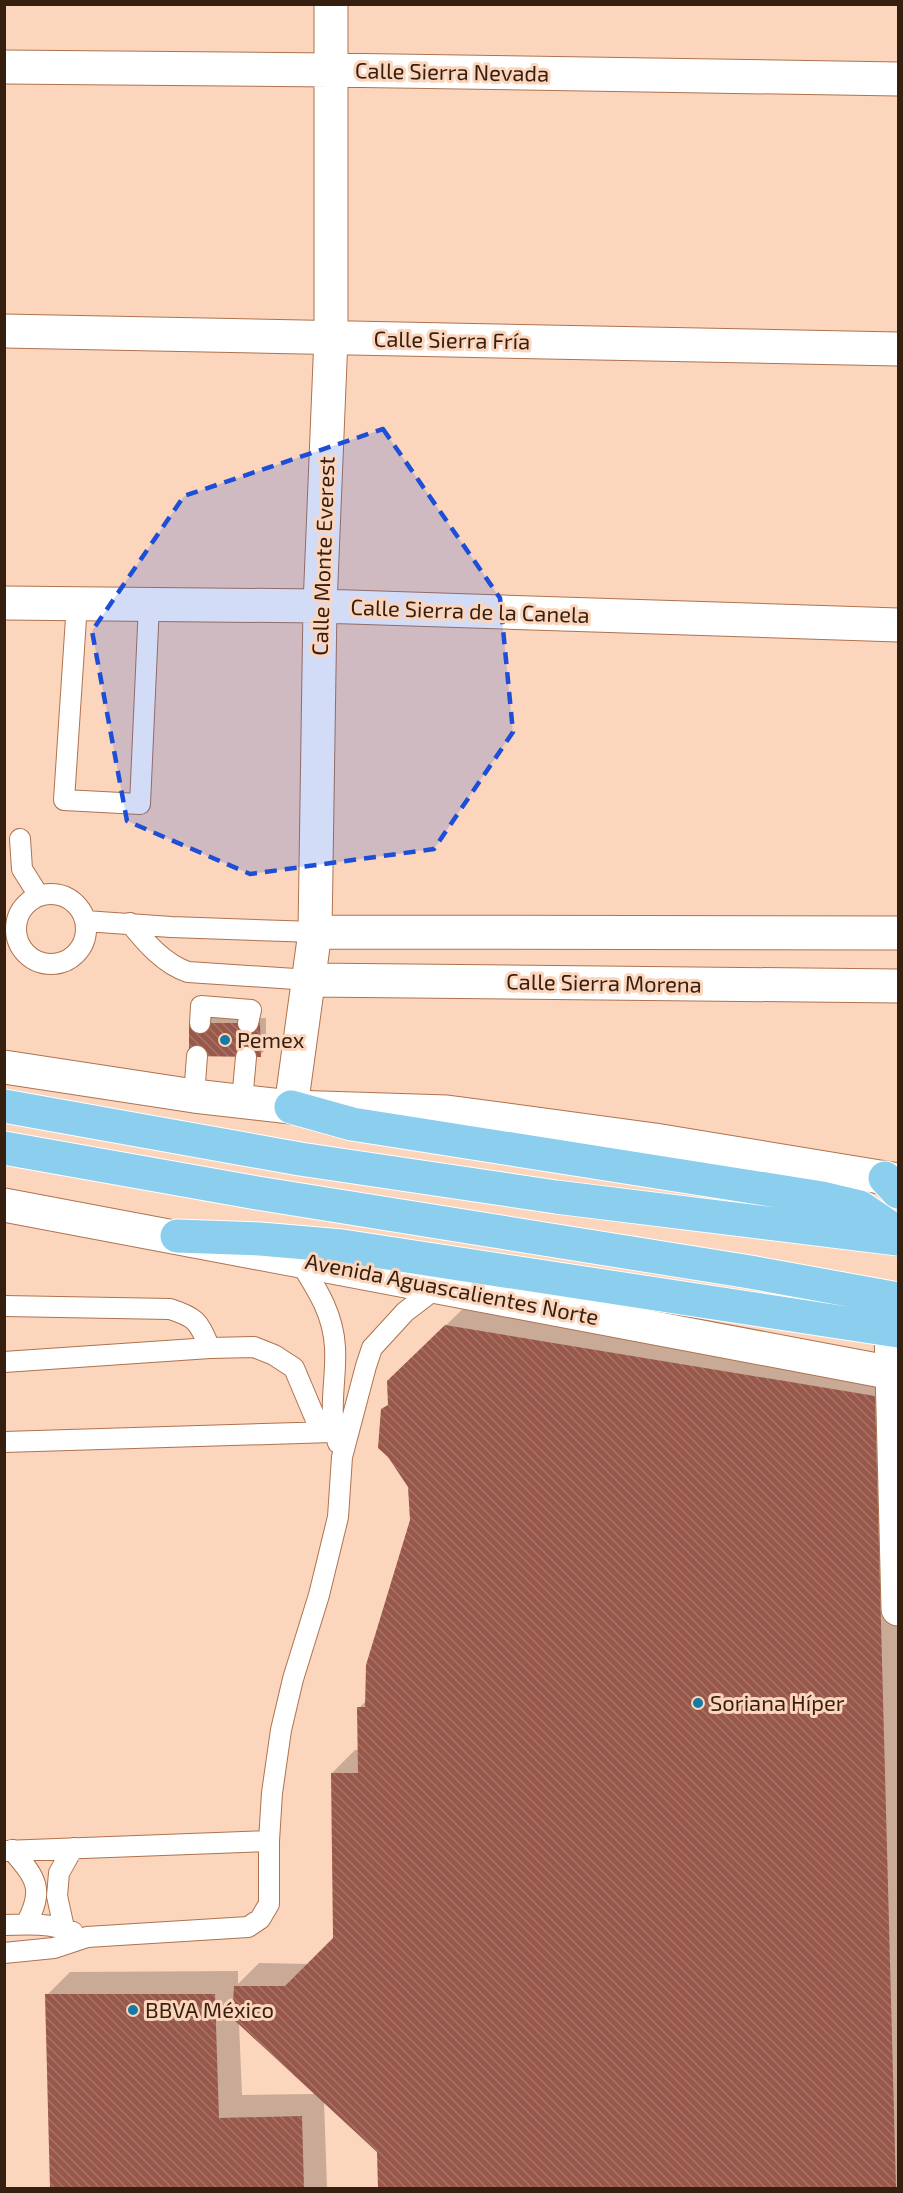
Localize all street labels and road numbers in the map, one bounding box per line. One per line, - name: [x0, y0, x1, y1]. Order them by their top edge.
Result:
- street label: Calle Sierra Nevada: [355, 56, 549, 86]
- street label: Calle Sierra Fría: [374, 325, 530, 353]
- street label: Calle Monte Everest: [306, 456, 338, 656]
- street label: Calle Sierra de la Canela: [350, 593, 590, 627]
- street label: Calle Sierra Morena: [506, 967, 702, 997]
- street label: Avenida Aguascalientes Norte: [303, 1247, 601, 1329]

